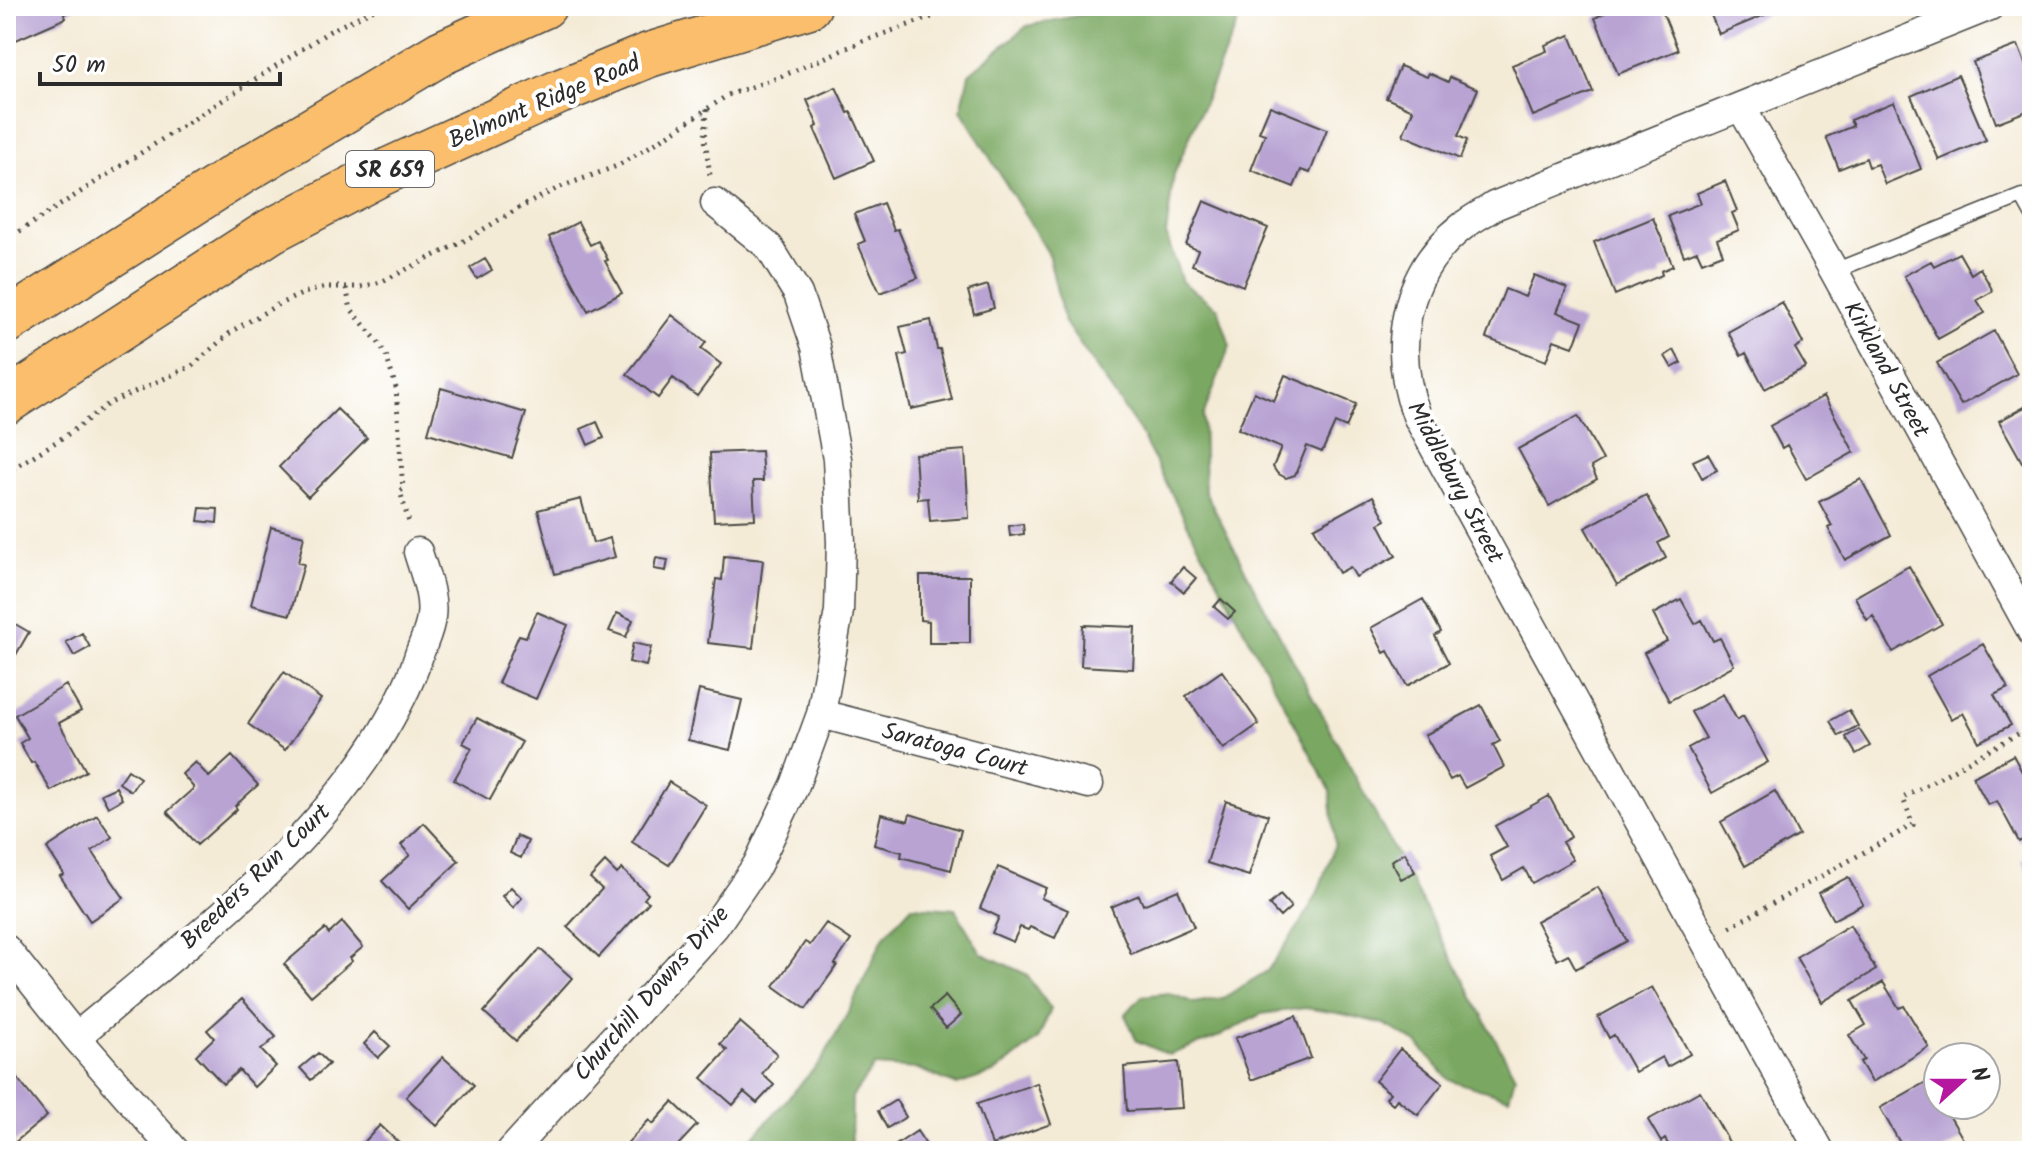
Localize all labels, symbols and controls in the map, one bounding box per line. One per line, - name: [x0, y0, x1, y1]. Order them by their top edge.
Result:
- scale bar: [40, 36, 280, 86]
- street label: Belmont Ridge Road: [442, 44, 648, 160]
- text: 50 m: [52, 46, 106, 85]
- road number: SR 659: [346, 151, 434, 187]
- street label: Kirkland Street: [1832, 294, 1940, 446]
- street label: Middlebury Street: [1395, 394, 1514, 572]
- street label: Saratoga Court: [877, 712, 1033, 789]
- street label: Breeders Run Court: [171, 794, 341, 960]
- street label: Churchill Downs Drive: [564, 897, 740, 1091]
- north arrow: [1922, 1041, 2002, 1121]
- text: N: [1960, 1062, 1997, 1088]

